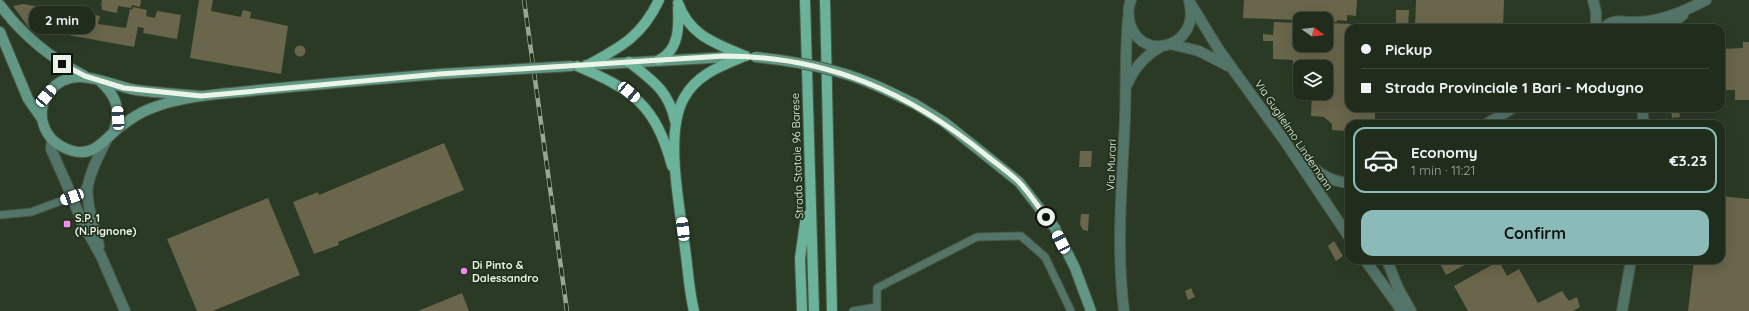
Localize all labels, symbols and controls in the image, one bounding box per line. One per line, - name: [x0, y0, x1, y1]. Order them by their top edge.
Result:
- callout: 2 min: [29, 6, 95, 34]
- text: 2 min: [45, 12, 79, 28]
- north arrow: [1293, 12, 1333, 52]
- map controls: [1293, 12, 1333, 100]
- text: Pickup: [1385, 40, 1432, 59]
- route end: [53, 55, 71, 73]
- button: layers: [1293, 60, 1333, 100]
- street label: Via Guglielmo Lindemann: [1252, 77, 1336, 193]
- text: Strada Provinciale 1 Bari - Modugno: [1385, 78, 1644, 97]
- car: [616, 80, 642, 104]
- car: [34, 83, 58, 109]
- street label: Strada Statale 96 Barese: [788, 93, 806, 219]
- car: [111, 106, 125, 130]
- street label: Via Murari: [1103, 139, 1119, 191]
- icon: car: [1363, 142, 1399, 178]
- text: Economy: [1411, 143, 1478, 162]
- text: €3.23: [1669, 151, 1707, 170]
- text: 1 min · 11:21: [1411, 162, 1475, 178]
- car: [59, 187, 85, 207]
- route start: [1037, 208, 1055, 226]
- button: Confirm: [1361, 210, 1709, 256]
- place label: S.P. 1 (N.Pignone): [75, 211, 136, 238]
- car: [676, 216, 690, 242]
- marker: S.P. 1 (N.Pignone): [62, 219, 72, 229]
- car: [1050, 229, 1072, 255]
- place label: Di Pinto & Dalessandro: [472, 258, 539, 285]
- marker: Di Pinto & Dalessandro: [459, 266, 469, 276]

